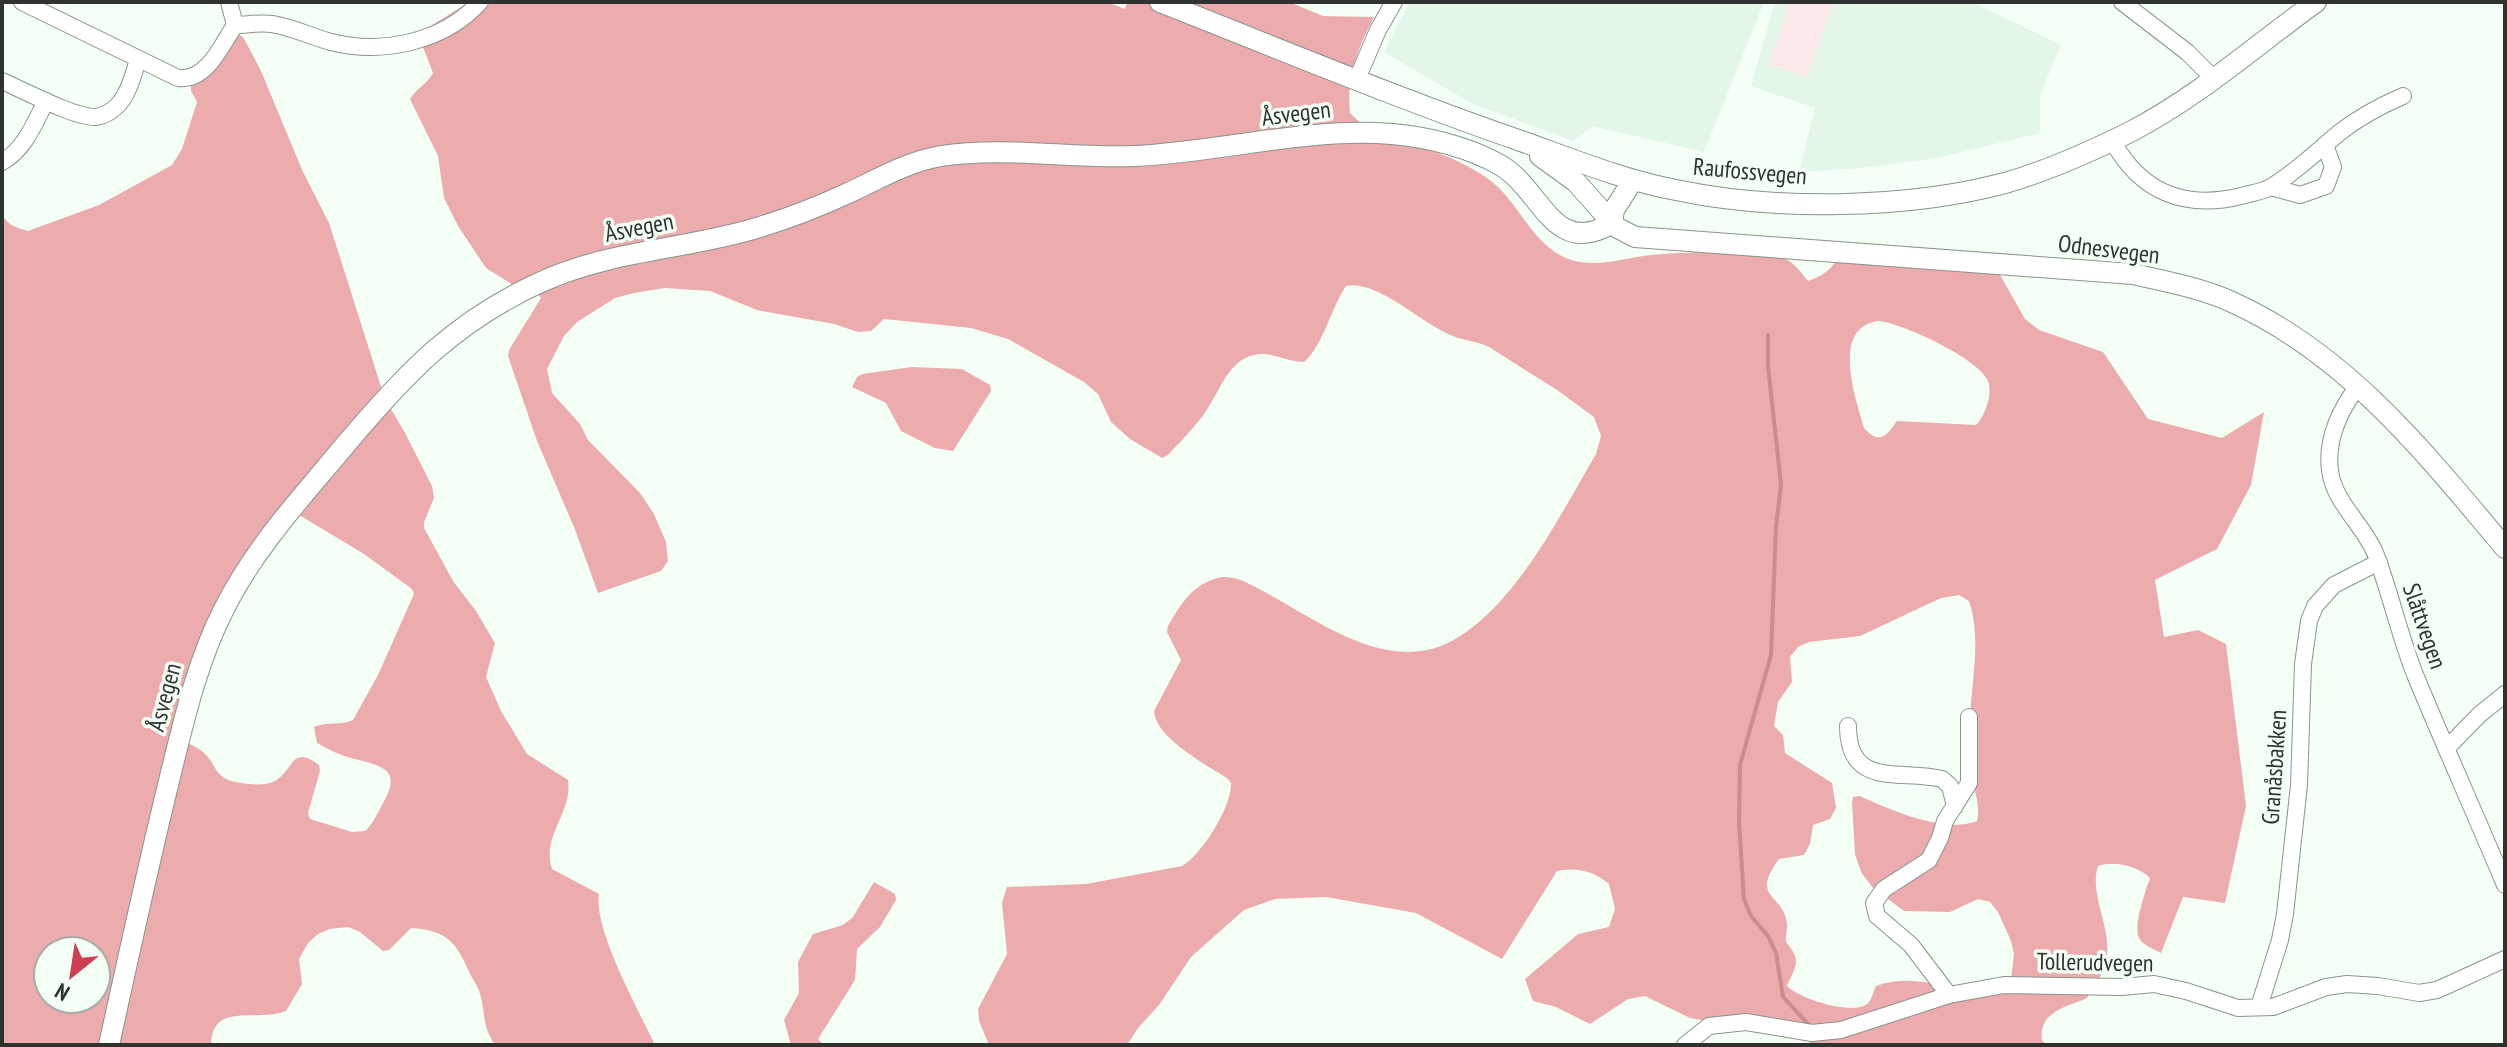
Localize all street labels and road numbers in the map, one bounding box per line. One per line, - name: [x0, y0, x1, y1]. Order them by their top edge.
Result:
- street label: Åsvegen: [1260, 93, 1332, 133]
- street label: Raufossvegen: [1692, 151, 1808, 191]
- street label: Åsvegen: [602, 205, 676, 249]
- street label: Odnesvegen: [2056, 227, 2162, 271]
- street label: Slåttvegen: [2396, 579, 2454, 673]
- street label: Åsvegen: [140, 660, 188, 734]
- street label: Granåsbakken: [2255, 709, 2293, 825]
- street label: Tollerudvegen: [2036, 945, 2154, 979]

